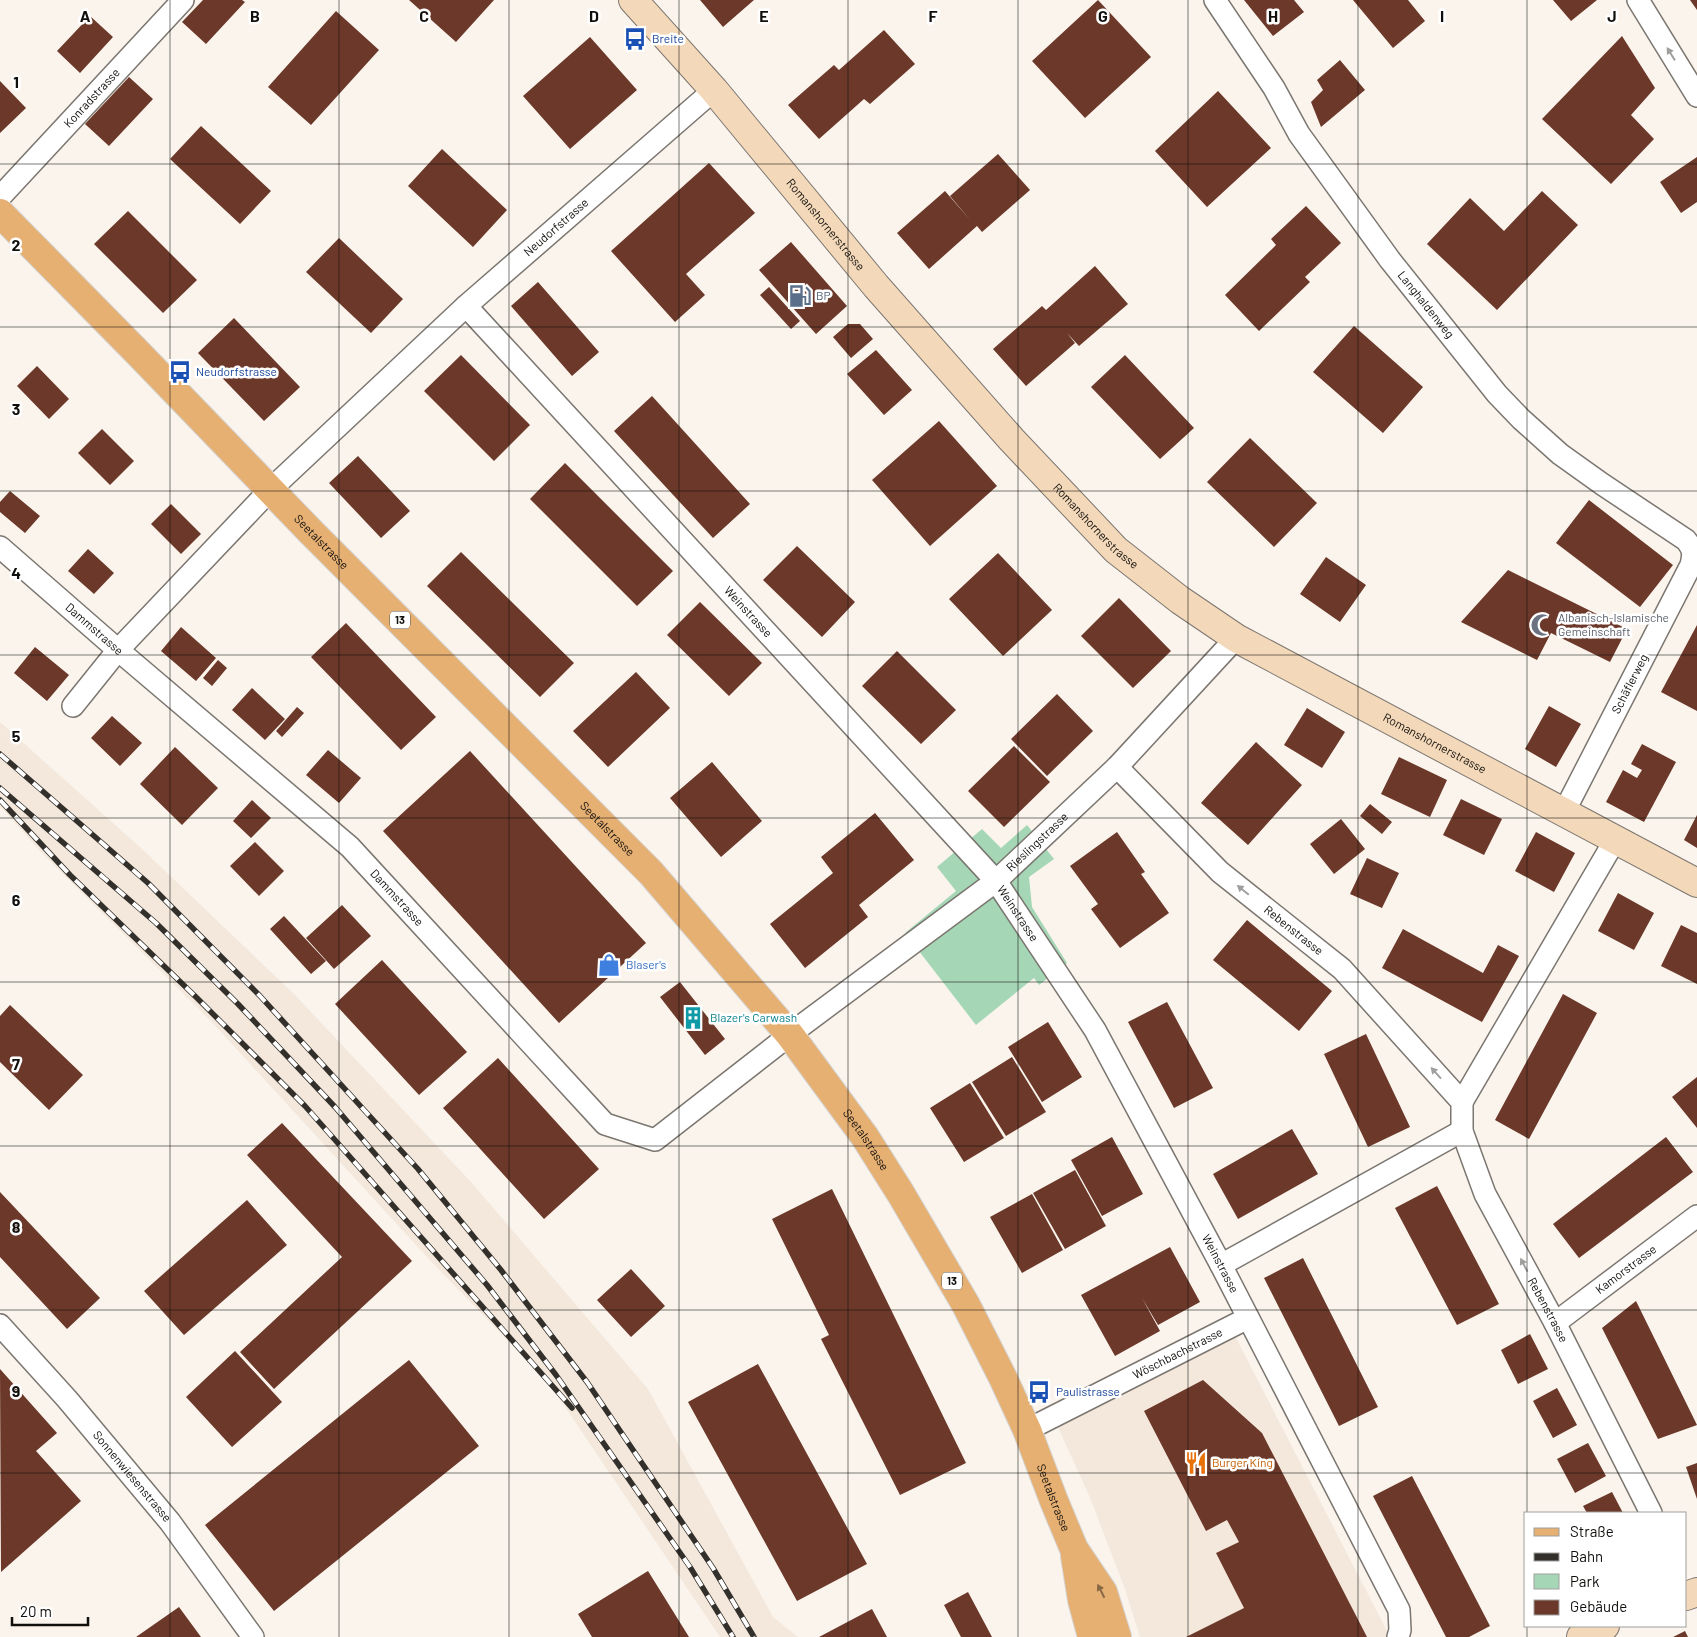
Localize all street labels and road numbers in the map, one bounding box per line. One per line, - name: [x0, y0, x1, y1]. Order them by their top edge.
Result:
- street label: Konradstrasse: [60, 65, 122, 130]
- street label: Romanshornerstrasse: [784, 175, 868, 273]
- street label: Neudorfstrasse: [520, 195, 591, 259]
- street label: Langhaldenweg: [1396, 268, 1458, 340]
- street label: Romanshornerstrasse: [1051, 480, 1142, 571]
- street label: Seetalstrasse: [292, 511, 352, 572]
- street label: Weinstrasse: [722, 583, 776, 640]
- street label: Dammstrasse: [63, 600, 126, 657]
- road number: 13: [390, 612, 410, 628]
- street label: Schäflerweg: [1608, 651, 1650, 716]
- street label: Romanshornerstrasse: [1381, 709, 1489, 776]
- street label: Seetalstrasse: [578, 798, 638, 859]
- street label: Rieslingstrasse: [1003, 809, 1070, 874]
- street label: Dammstrasse: [368, 866, 427, 928]
- street label: Weinstrasse: [995, 882, 1042, 944]
- street label: Rebenstrasse: [1262, 902, 1326, 957]
- street label: Seetalstrasse: [841, 1106, 892, 1173]
- street label: Weinstrasse: [1200, 1232, 1242, 1295]
- street label: Kamorstrasse: [1592, 1241, 1659, 1296]
- road number: 13: [942, 1272, 962, 1290]
- street label: Rebenstrasse: [1526, 1275, 1572, 1344]
- street label: Wöschbachstrasse: [1130, 1324, 1224, 1381]
- street label: Sonnenwiesenstrasse: [91, 1428, 175, 1524]
- street label: Seetalstrasse: [1035, 1462, 1074, 1533]

